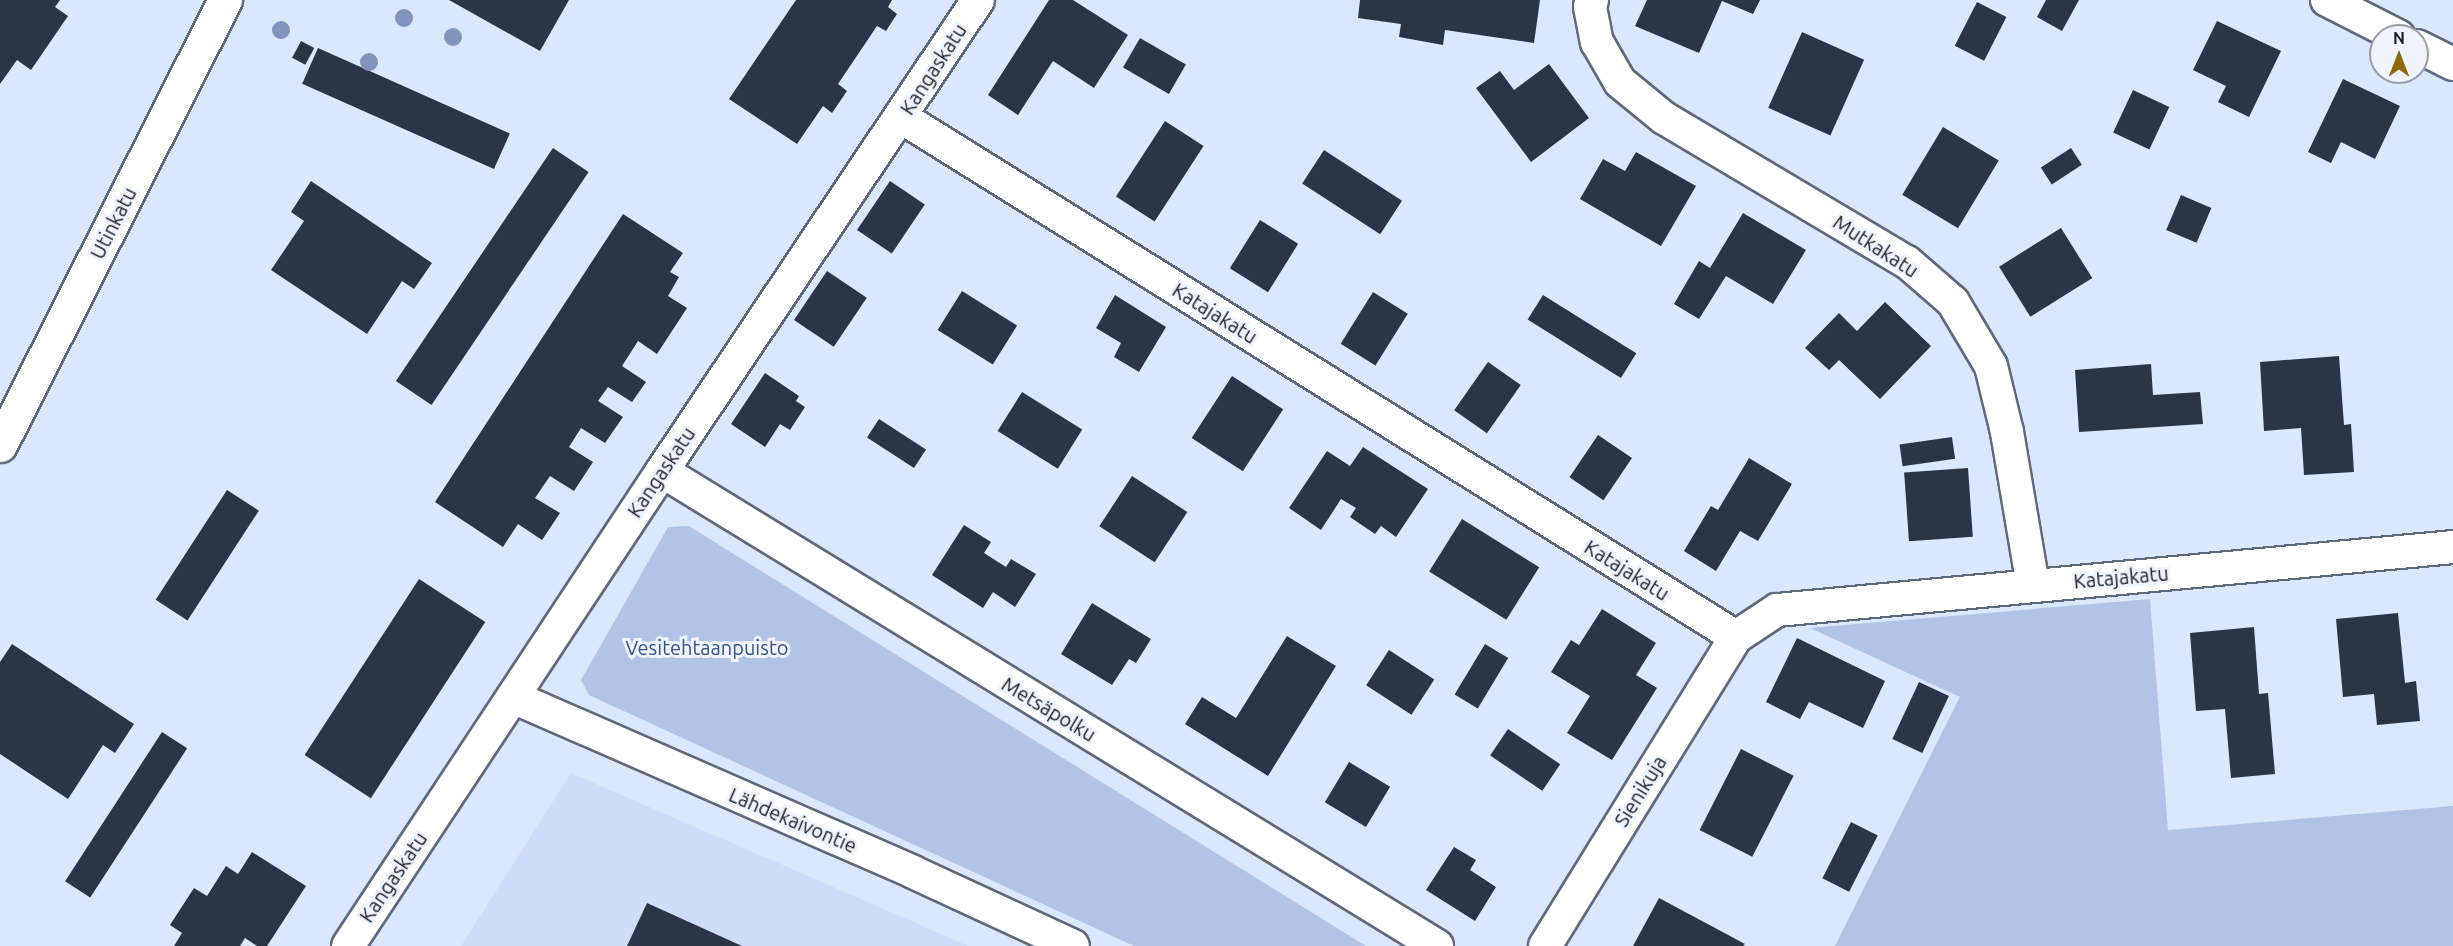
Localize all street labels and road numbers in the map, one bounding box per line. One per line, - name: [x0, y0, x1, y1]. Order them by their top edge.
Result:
- street label: Kangaskatu: [895, 19, 971, 119]
- street label: Utinkatu: [85, 183, 141, 263]
- street label: Mutkakatu: [1829, 210, 1923, 282]
- street label: Katajakatu: [1168, 278, 1262, 348]
- street label: Kangaskatu: [622, 422, 700, 522]
- street label: Katajakatu: [1580, 535, 1674, 605]
- street label: Katajakatu: [2072, 561, 2170, 593]
- street label: Metsäpolku: [998, 672, 1100, 746]
- street label: Sienikuja: [1609, 751, 1671, 831]
- street label: Lähdekaivontie: [726, 782, 860, 858]
- street label: Kangaskatu: [354, 827, 432, 927]

